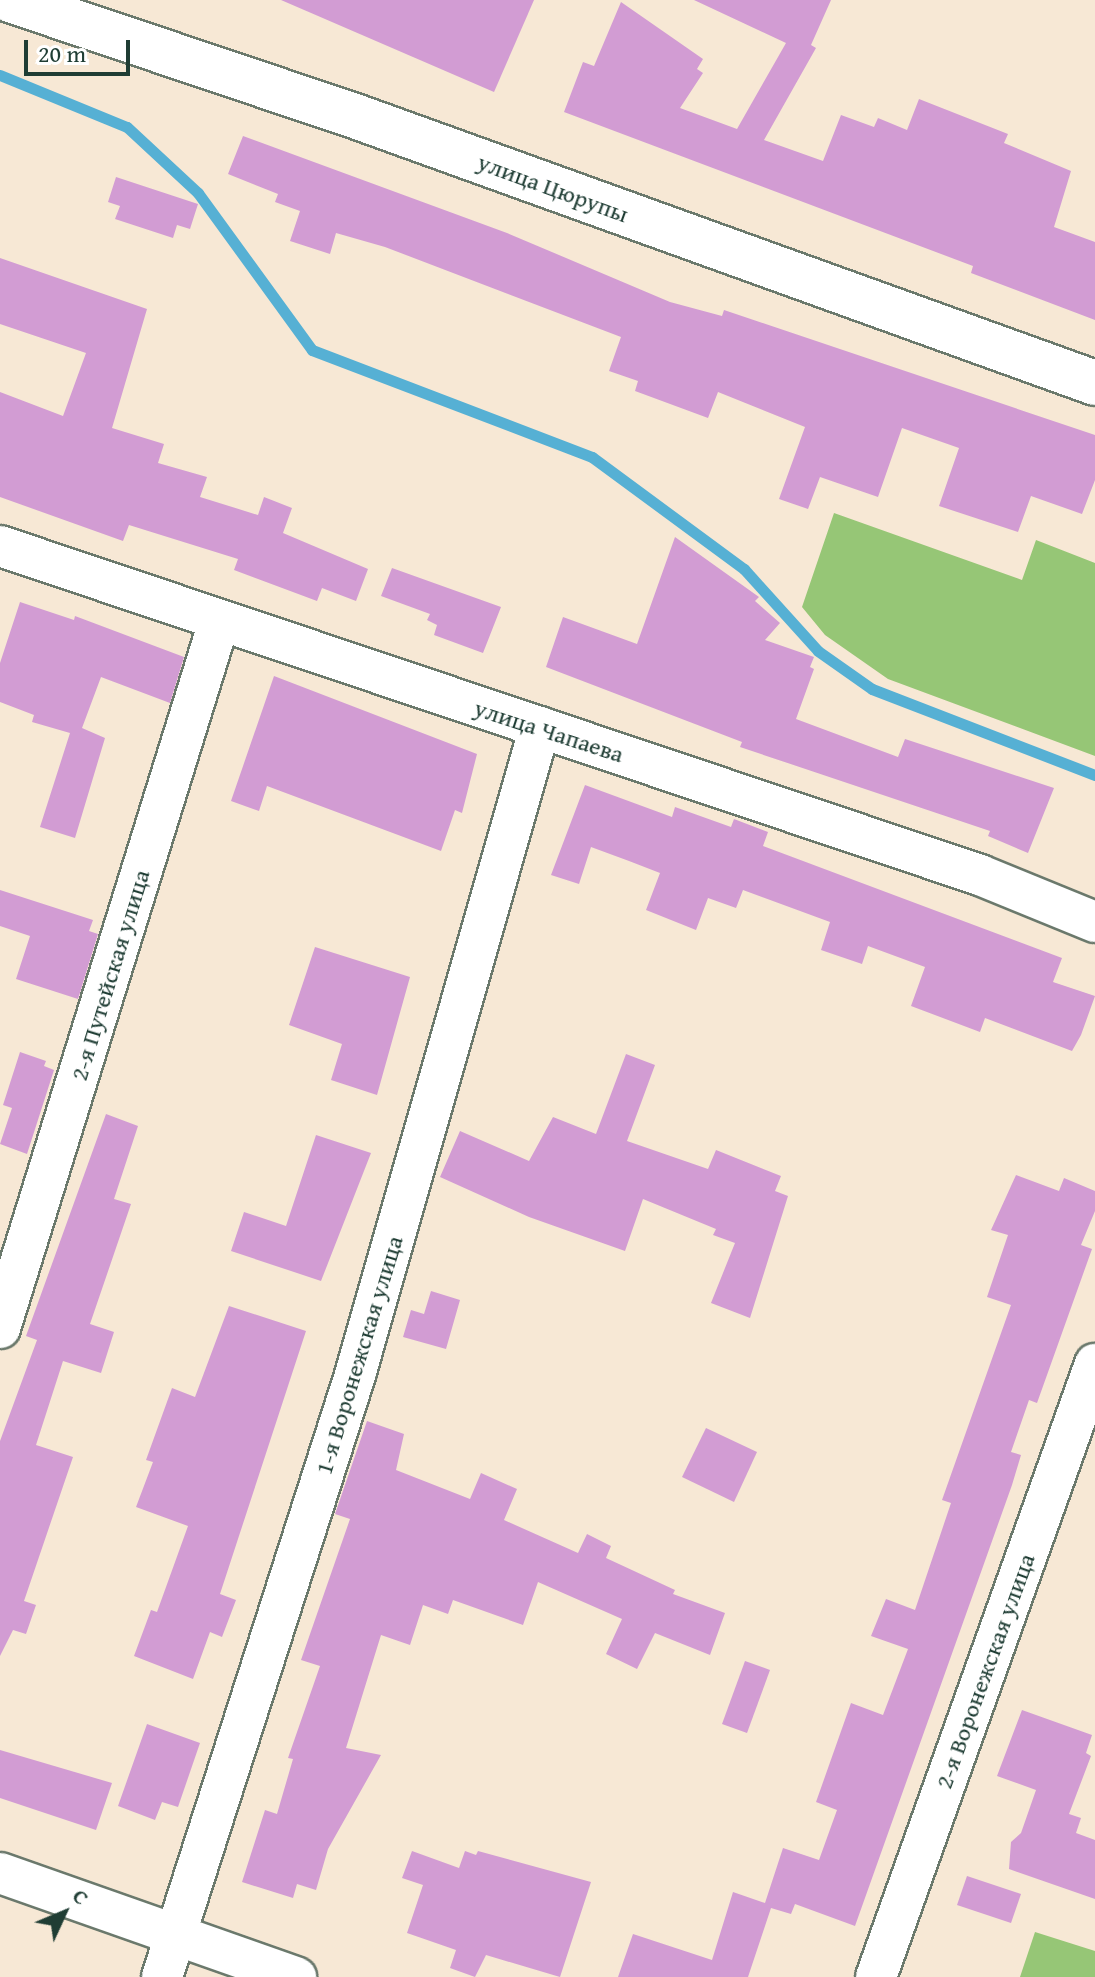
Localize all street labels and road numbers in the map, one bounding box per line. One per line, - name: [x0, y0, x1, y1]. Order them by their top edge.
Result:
- street label: улица Цюрупы: [474, 147, 632, 229]
- street label: улица Чапаева: [471, 693, 627, 769]
- street label: 2-я Путейская улица: [64, 866, 156, 1084]
- street label: 1-я Воронежская улица: [309, 1232, 409, 1478]
- street label: 2-я Воронежская улица: [929, 1550, 1041, 1792]

